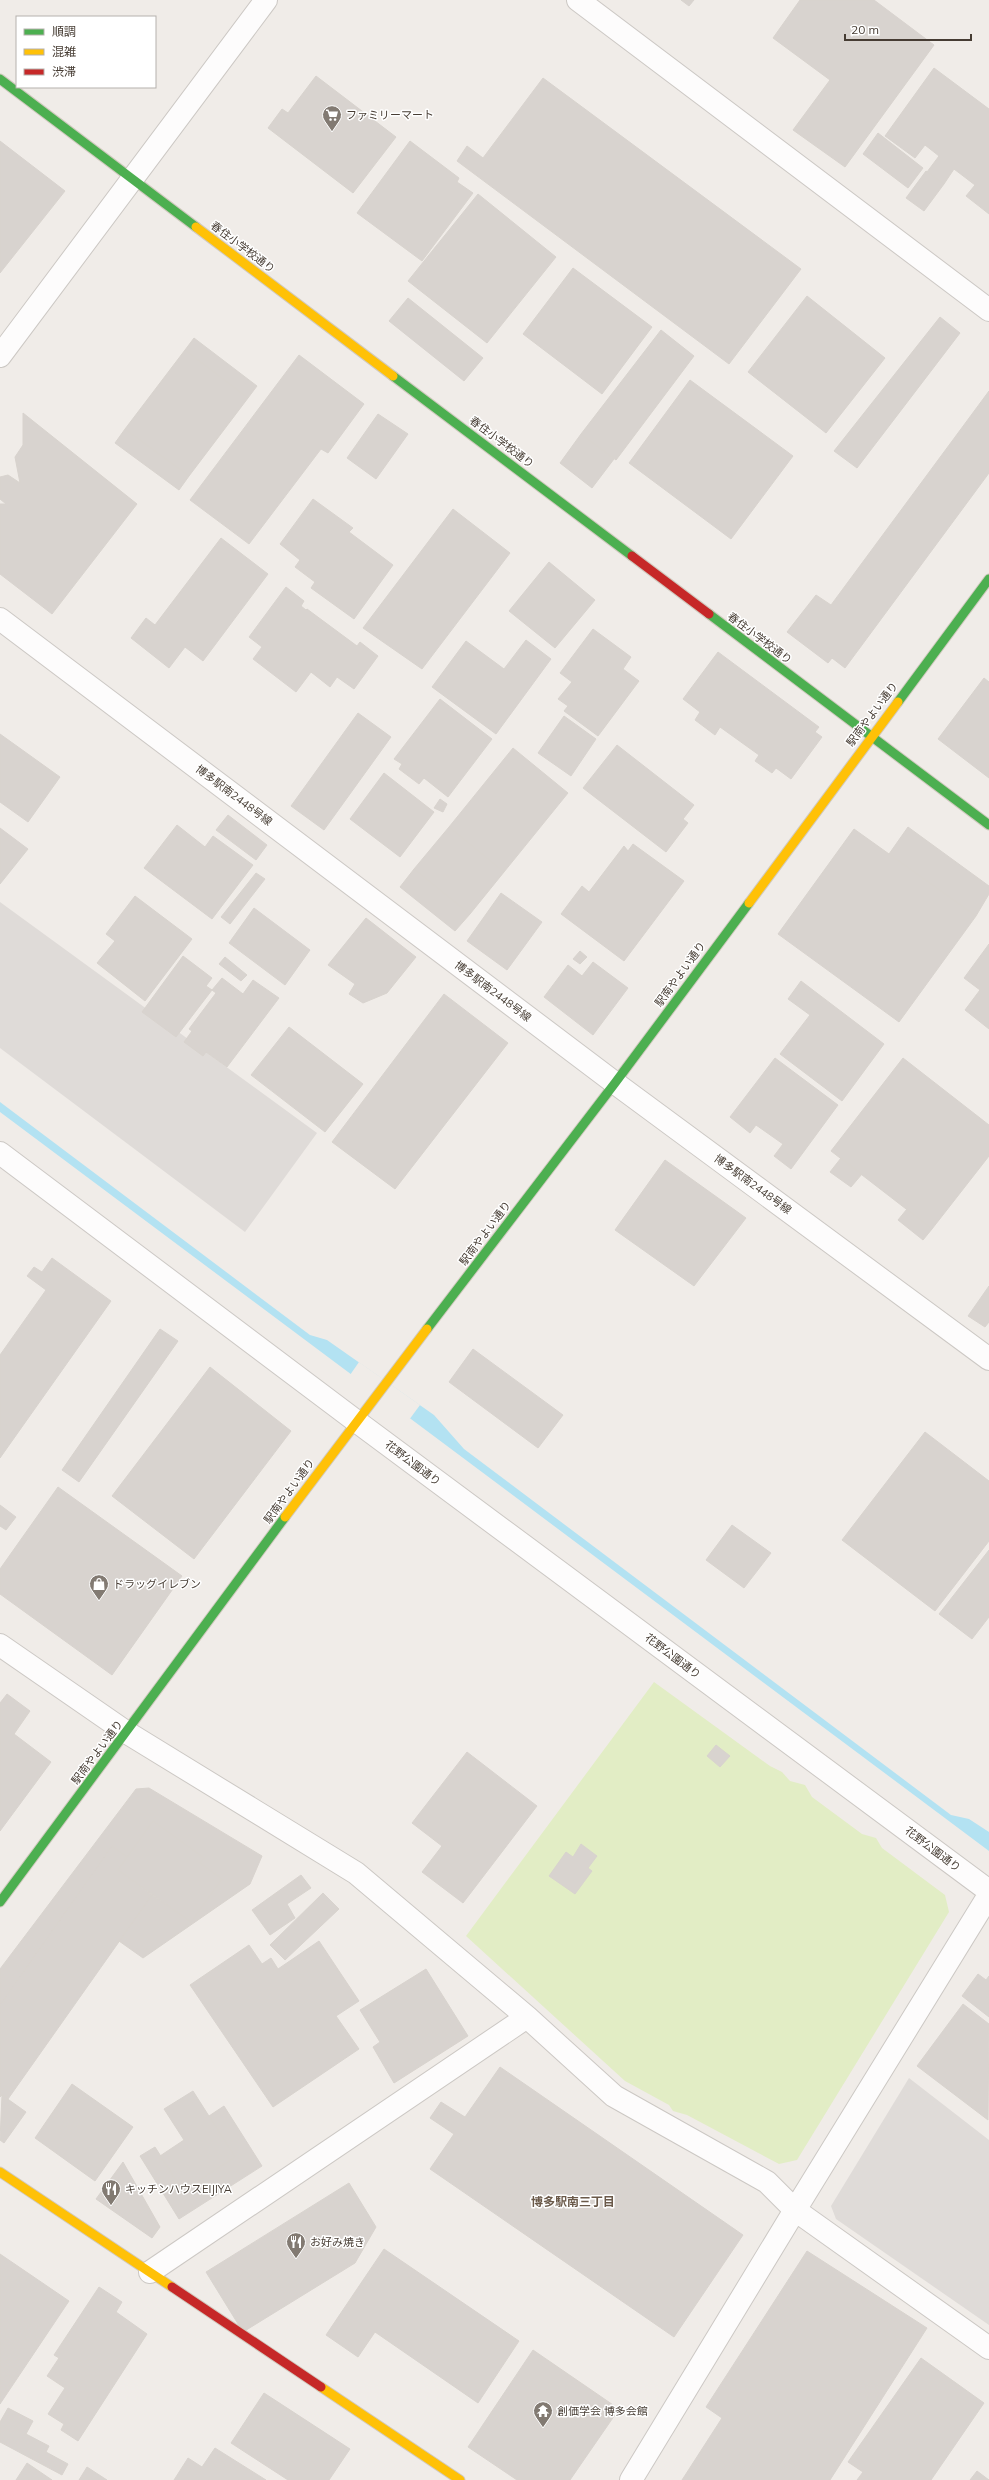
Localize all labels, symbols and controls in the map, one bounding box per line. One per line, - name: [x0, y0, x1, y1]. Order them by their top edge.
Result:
- legend: [16, 16, 156, 88]
- scale bar: [845, 16, 971, 42]
- text: 20 m: [851, 22, 879, 37]
- text: 順調: [52, 24, 76, 39]
- text: 混雑: [52, 44, 76, 59]
- text: 渋滞: [52, 64, 76, 79]
- supermarket icon: ファミリーマート: [321, 104, 343, 132]
- place label: ファミリーマート: [346, 108, 434, 122]
- street label: 春住小学校通り: [208, 218, 278, 276]
- street label: 春住小学校通り: [467, 413, 537, 471]
- street label: 春住小学校通り: [725, 609, 795, 667]
- street label: 駅南やよい通り: [843, 679, 901, 749]
- street label: 博多駅南2448号線: [193, 762, 275, 828]
- street label: 駅南やよい通り: [652, 939, 708, 1009]
- street label: 博多駅南2448号線: [452, 958, 534, 1024]
- street label: 博多駅南2448号線: [712, 1151, 794, 1217]
- street label: 駅南やよい通り: [456, 1198, 514, 1268]
- street label: 花野公園通り: [382, 1438, 444, 1488]
- street label: 駅南やよい通り: [261, 1456, 317, 1526]
- shop icon: ドラッグイレブン: [88, 1573, 110, 1601]
- place label: ドラッグイレブン: [113, 1577, 201, 1591]
- street label: 花野公園通り: [642, 1631, 704, 1681]
- street label: 駅南やよい通り: [68, 1717, 126, 1787]
- street label: 花野公園通り: [902, 1824, 964, 1874]
- restaurant icon: キッチンハウスEIJIYA: [100, 2178, 122, 2206]
- place label: キッチンハウスEIJIYA: [125, 2182, 232, 2196]
- district label: 博多駅南三丁目: [531, 2194, 615, 2209]
- restaurant icon: お好み焼き: [285, 2231, 307, 2259]
- place label: お好み焼き: [310, 2235, 365, 2249]
- temple icon: 創価学会 博多会館: [532, 2400, 554, 2428]
- place label: 創価学会 博多会館: [557, 2404, 648, 2418]

